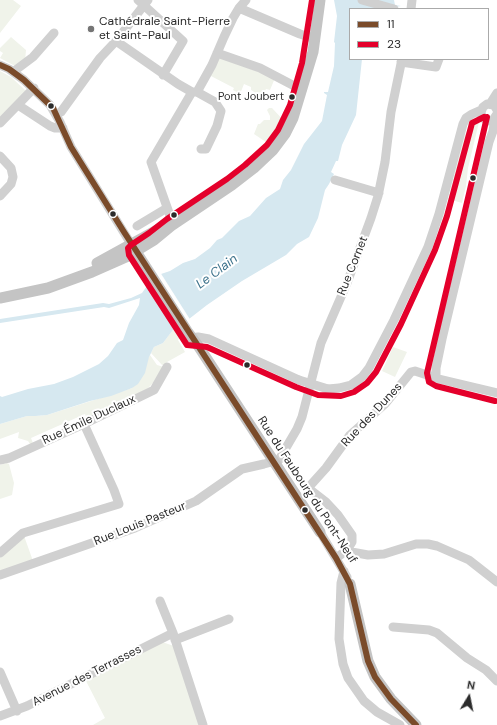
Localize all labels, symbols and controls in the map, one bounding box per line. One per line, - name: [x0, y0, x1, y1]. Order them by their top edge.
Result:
- legend: [349, 8, 489, 60]
- place label: Cathédrale Saint-Pierre et Saint-Paul: [99, 15, 230, 43]
- text: 11: [387, 16, 395, 32]
- marker: Cathédrale Saint-Pierre et Saint-Paul: [86, 24, 96, 34]
- text: 23: [387, 36, 401, 52]
- place label: Pont Joubert: [218, 90, 284, 104]
- marker: Pont Joubert: [287, 92, 297, 102]
- unlabelled marker: [46, 101, 56, 111]
- unlabelled marker: [468, 173, 478, 183]
- unlabelled marker: [108, 209, 118, 219]
- unlabelled marker: [169, 210, 179, 220]
- street label: Rue Cornet: [335, 234, 371, 298]
- water label: Le Clain: [193, 251, 241, 293]
- unlabelled marker: [242, 360, 252, 370]
- street label: Rue des Dunes: [339, 380, 405, 450]
- street label: Rue Émile Duclaux: [40, 392, 138, 448]
- street label: Rue du Faubourg du Pont-Neuf: [254, 414, 360, 566]
- street label: Rue Louis Pasteur: [92, 499, 188, 549]
- unlabelled marker: [300, 505, 310, 515]
- street label: Avenue des Terrasses: [30, 642, 144, 710]
- north arrow: [449, 677, 489, 717]
- text: N: [466, 678, 476, 693]

